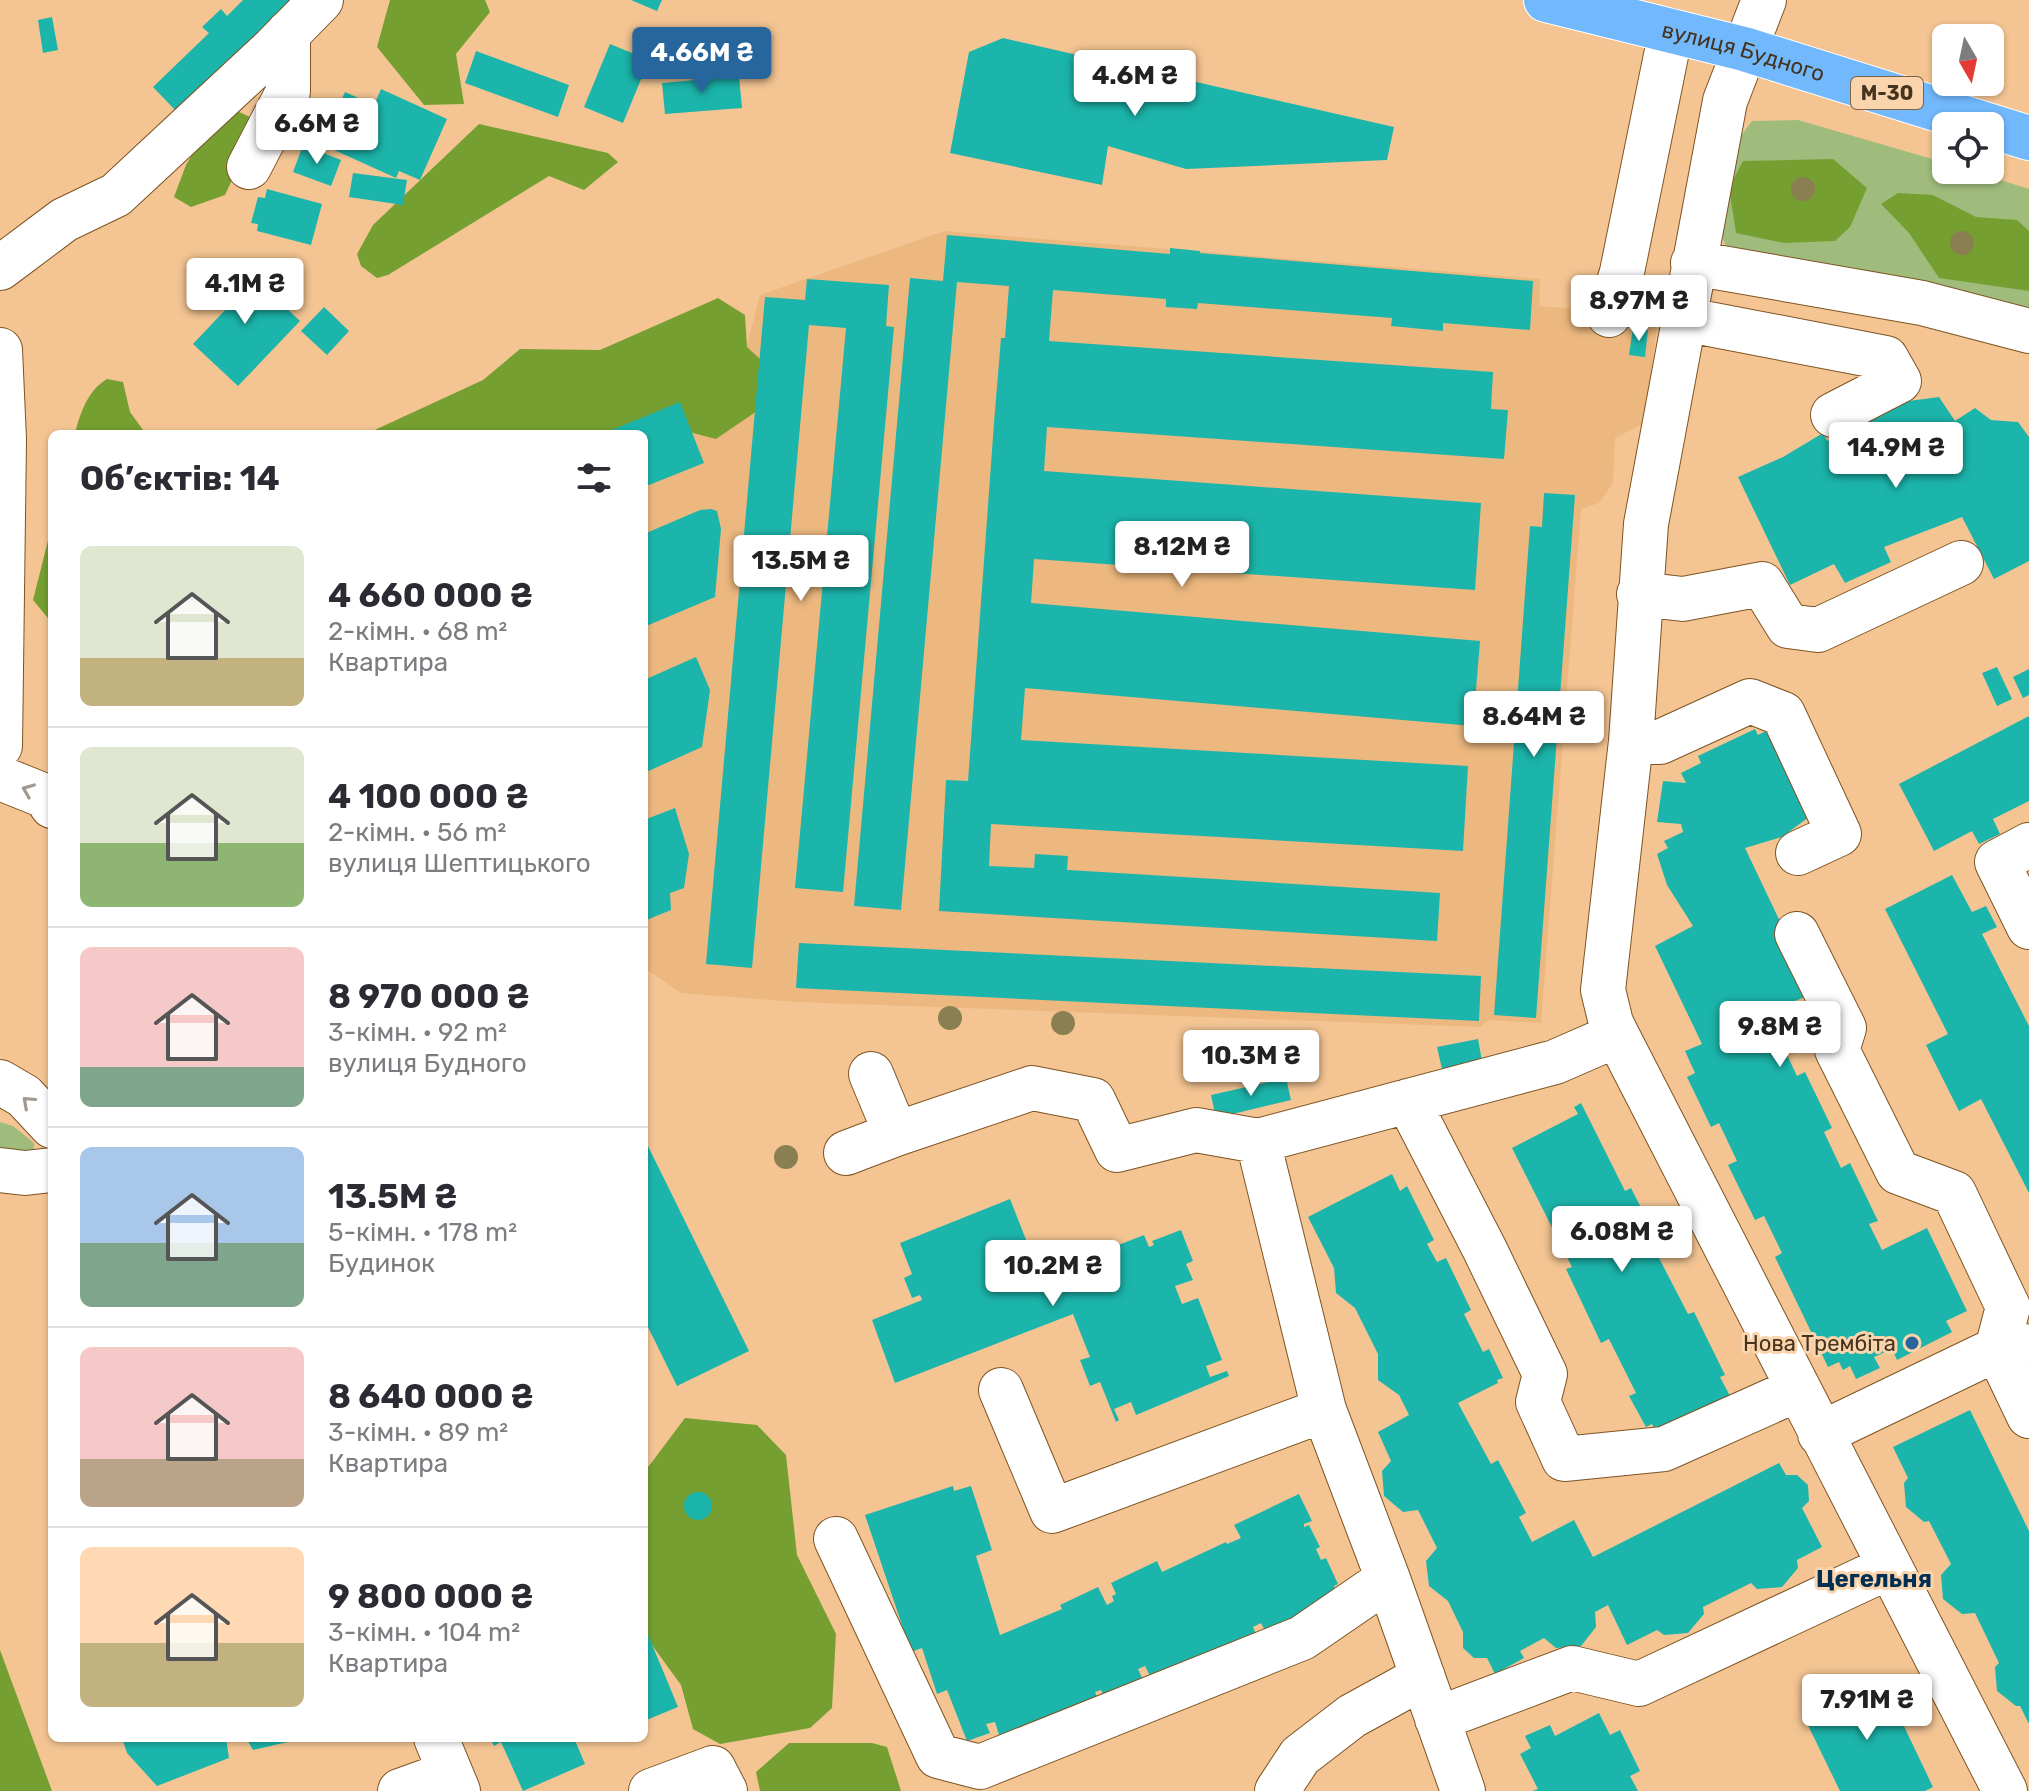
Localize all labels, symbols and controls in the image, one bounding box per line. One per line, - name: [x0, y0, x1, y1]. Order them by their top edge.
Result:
- street label: вулиця Будного: [1659, 16, 1828, 87]
- north arrow: [1932, 24, 2004, 96]
- map controls: [1932, 24, 2004, 184]
- pin: 4.66M ₴: [628, 27, 776, 95]
- text: 4.66M ₴: [650, 37, 754, 68]
- pin: 4.6M ₴: [1070, 50, 1200, 118]
- text: 4.6M ₴: [1092, 60, 1178, 91]
- road number: М-30: [1851, 77, 1923, 109]
- pin: 6.6M ₴: [252, 98, 382, 166]
- text: 6.6M ₴: [274, 108, 360, 139]
- button: locate: [1932, 112, 2004, 184]
- pin: 4.1M ₴: [180, 258, 310, 326]
- text: 4.1M ₴: [205, 268, 285, 299]
- pin: 8.97M ₴: [1565, 275, 1713, 343]
- text: 8.97M ₴: [1589, 285, 1689, 316]
- pin: 14.9M ₴: [1822, 422, 1970, 490]
- text: 14.9M ₴: [1847, 432, 1945, 463]
- icon: filters: [572, 456, 616, 500]
- text: Об’єктів: 14: [80, 458, 280, 499]
- pin: 8.12M ₴: [1108, 521, 1256, 589]
- text: 8.12M ₴: [1133, 531, 1231, 562]
- pin: 13.5M ₴: [727, 535, 875, 603]
- text: 13.5M ₴: [752, 545, 850, 576]
- text: 4 660 000 ₴: [328, 575, 533, 616]
- icon: home: [144, 578, 240, 674]
- text: 2-кімн. · 68 m²: [328, 616, 507, 647]
- text: Квартира: [328, 647, 448, 678]
- pin: 8.64M ₴: [1460, 691, 1608, 759]
- text: 8.64M ₴: [1482, 701, 1586, 732]
- text: 4 100 000 ₴: [328, 776, 529, 817]
- icon: home: [144, 779, 240, 875]
- one-way arrow: [22, 783, 36, 799]
- text: 2-кімн. · 56 m²: [328, 817, 506, 848]
- text: вулиця Шептицького: [328, 848, 591, 879]
- text: 8 970 000 ₴: [328, 976, 530, 1017]
- icon: home: [144, 979, 240, 1075]
- pin: 9.8M ₴: [1715, 1001, 1845, 1069]
- text: 9.8M ₴: [1738, 1011, 1822, 1042]
- text: 3-кімн. · 92 m²: [328, 1017, 507, 1048]
- pin: 10.3M ₴: [1177, 1030, 1325, 1098]
- text: 10.3M ₴: [1201, 1040, 1301, 1071]
- text: вулиця Будного: [328, 1048, 527, 1079]
- one-way arrow: [22, 1097, 37, 1111]
- text: 13.5M ₴: [328, 1176, 457, 1217]
- icon: home: [144, 1179, 240, 1275]
- pin: 6.08M ₴: [1548, 1206, 1696, 1274]
- text: 6.08M ₴: [1570, 1216, 1674, 1247]
- text: 5-кімн. · 178 m²: [328, 1217, 517, 1248]
- pin: 10.2M ₴: [979, 1240, 1127, 1308]
- text: Будинок: [328, 1248, 435, 1279]
- text: 10.2M ₴: [1003, 1250, 1103, 1281]
- place label: Нова Трембіта: [1743, 1330, 1896, 1357]
- marker: Нова Трембіта: [1903, 1334, 1921, 1352]
- text: 8 640 000 ₴: [328, 1376, 534, 1417]
- icon: home: [144, 1379, 240, 1475]
- text: 3-кімн. · 89 m²: [328, 1417, 508, 1448]
- text: Квартира: [328, 1448, 448, 1479]
- district label: Цегельня: [1816, 1565, 1932, 1593]
- text: 9 800 000 ₴: [328, 1576, 533, 1617]
- icon: home: [144, 1579, 240, 1675]
- text: 3-кімн. · 104 m²: [328, 1617, 520, 1648]
- text: Квартира: [328, 1648, 448, 1679]
- pin: 7.91M ₴: [1793, 1674, 1941, 1742]
- text: 7.91M ₴: [1820, 1684, 1914, 1715]

